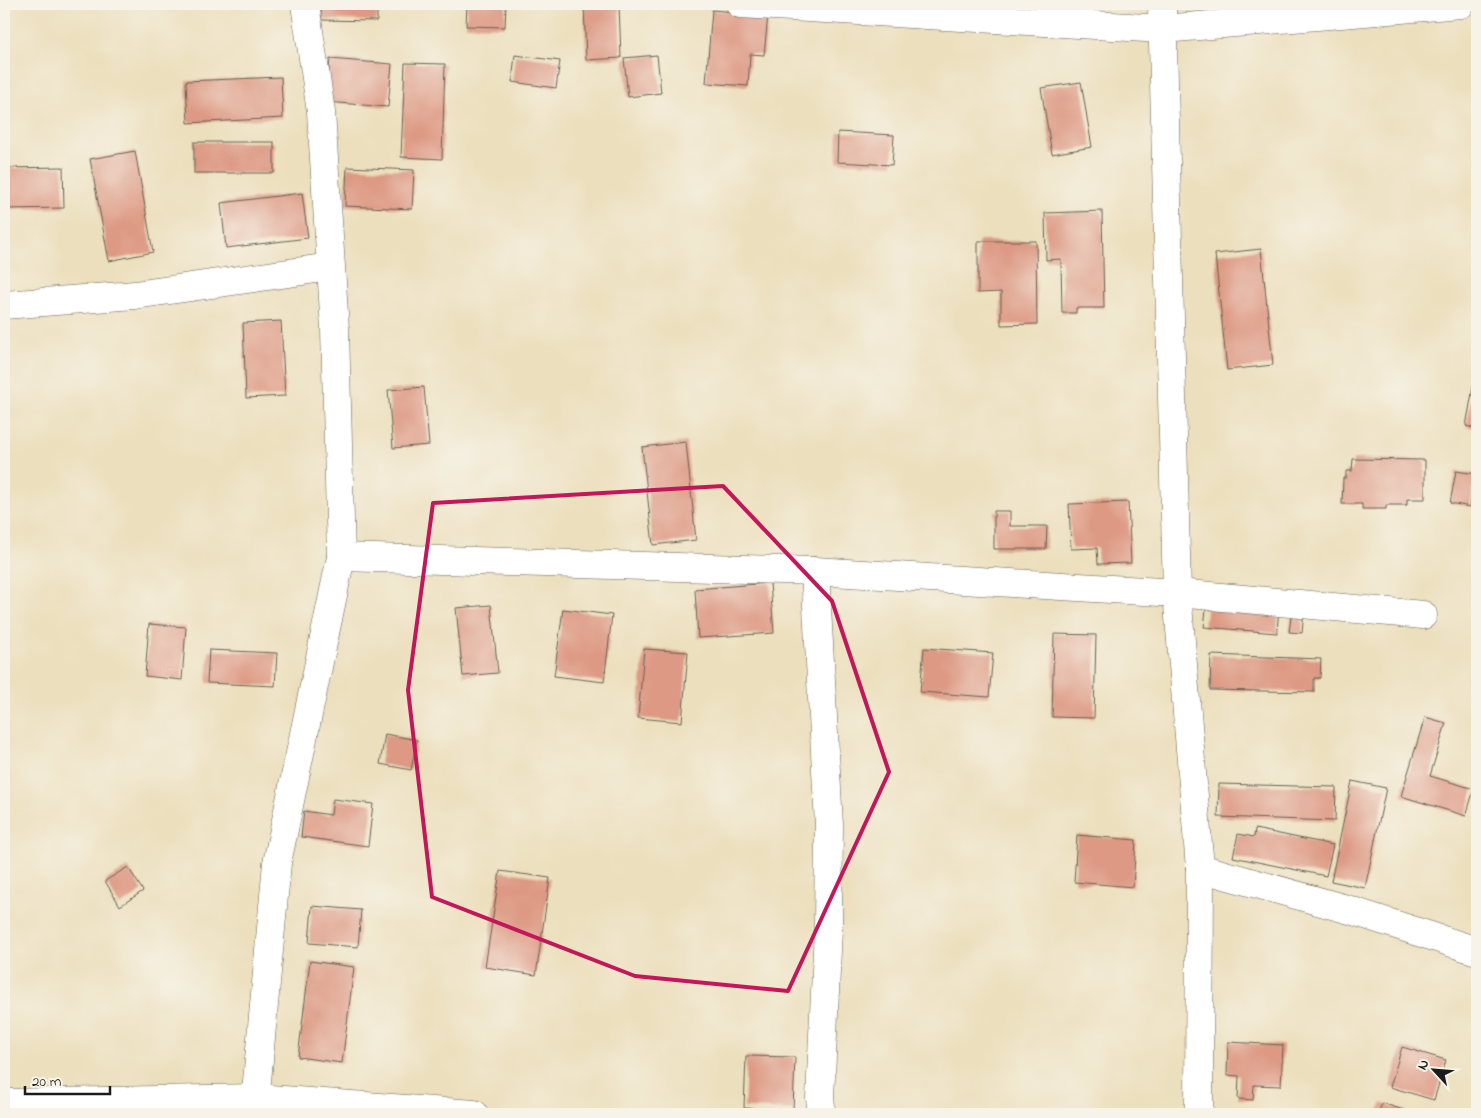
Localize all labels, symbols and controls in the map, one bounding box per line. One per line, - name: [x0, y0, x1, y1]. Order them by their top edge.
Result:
- north arrow: [1408, 1046, 1458, 1096]
- text: N: [1412, 1056, 1435, 1074]
- scale bar: [25, 1063, 110, 1095]
- text: 20 m: [32, 1071, 62, 1093]

